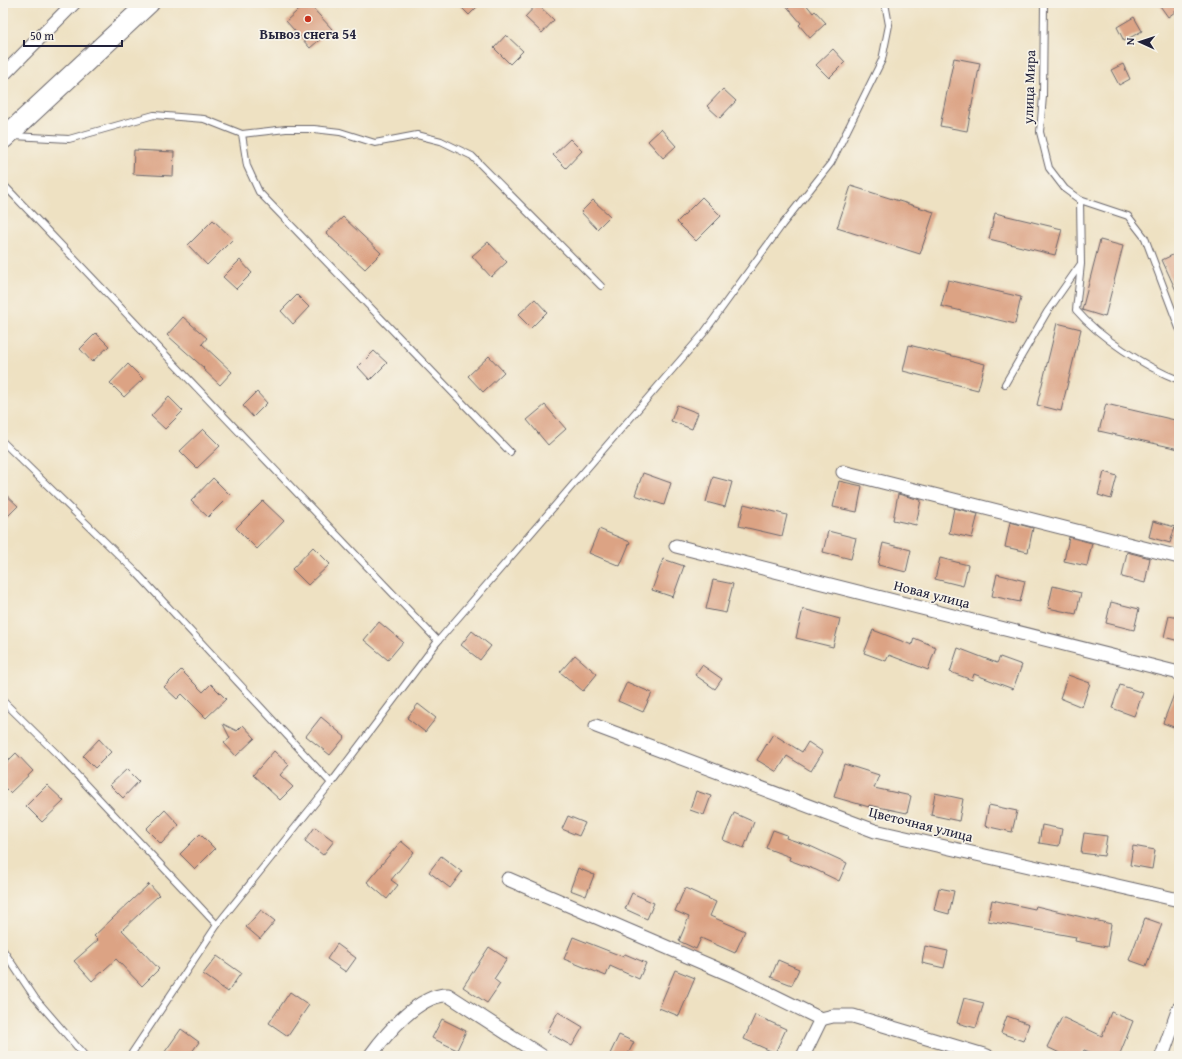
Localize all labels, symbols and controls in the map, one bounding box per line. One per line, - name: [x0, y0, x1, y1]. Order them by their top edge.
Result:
- marker: Вывоз снега 54: [303, 14, 313, 24]
- scale bar: [24, 22, 122, 48]
- north arrow: [1120, 22, 1160, 62]
- place label: Вывоз снега 54: [260, 24, 356, 44]
- text: 50 m: [30, 27, 54, 44]
- text: N: [1122, 37, 1138, 46]
- street label: улица Мира: [1018, 49, 1040, 126]
- street label: Новая улица: [892, 575, 973, 613]
- street label: Цветочная улица: [867, 801, 975, 847]

